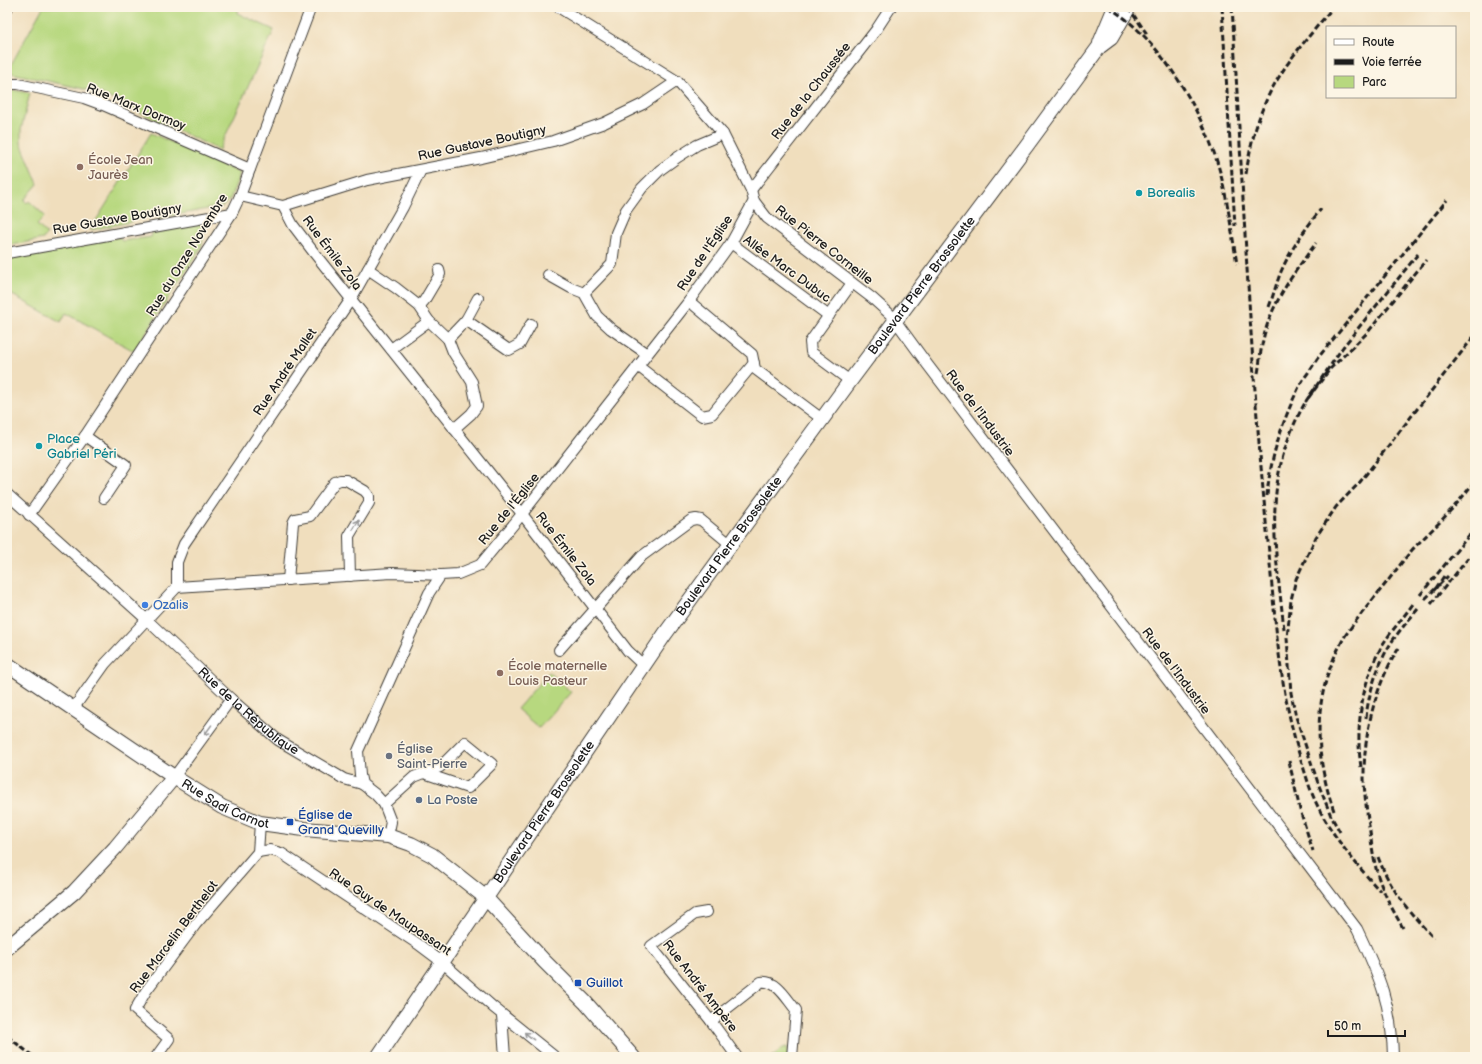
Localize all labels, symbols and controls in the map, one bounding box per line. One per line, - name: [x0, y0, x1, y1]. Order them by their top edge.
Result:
- legend: [1326, 26, 1456, 98]
- text: Route: [1362, 35, 1394, 50]
- street label: Rue de la Chaussée: [768, 39, 854, 143]
- text: Voie ferrée: [1362, 55, 1422, 70]
- text: Parc: [1362, 75, 1386, 90]
- street label: Rue Marx Dormoy: [84, 80, 188, 134]
- street label: Rue Gustave Boutigny: [416, 122, 548, 164]
- place label: École Jean Jaurès: [88, 152, 153, 183]
- marker: École Jean Jaurès: [75, 162, 85, 172]
- place label: Borealis: [1147, 185, 1196, 201]
- marker: Borealis: [1134, 188, 1144, 198]
- street label: Rue du Onze Novembre: [143, 190, 231, 319]
- street label: Rue Gustave Boutigny: [51, 200, 183, 238]
- street label: Rue Pierre Corneille: [772, 202, 876, 288]
- street label: Rue de l'Église: [674, 212, 736, 294]
- street label: Rue Émile Zola: [299, 213, 365, 293]
- street label: Boulevard Pierre Brossolette: [865, 213, 979, 358]
- street label: Allée Marc Dubuc: [740, 232, 834, 306]
- street label: Rue André Mallet: [250, 325, 320, 419]
- street label: Rue de l'Industrie: [942, 367, 1018, 460]
- place label: Place Gabriel Péri: [47, 431, 117, 462]
- marker: Place Gabriel Péri: [34, 441, 44, 451]
- street label: Rue de l'Église: [475, 470, 543, 548]
- street label: Boulevard Pierre Brossolette: [673, 473, 786, 619]
- street label: Rue Émile Zola: [532, 509, 600, 589]
- one-way arrow: [352, 520, 360, 531]
- place label: Ozalis: [153, 597, 189, 613]
- marker: Ozalis: [140, 600, 150, 610]
- street label: Rue de l'Industrie: [1138, 625, 1214, 718]
- place label: École maternelle Louis Pasteur: [508, 658, 607, 689]
- street label: Rue de la République: [195, 664, 302, 759]
- marker: École maternelle Louis Pasteur: [495, 668, 505, 678]
- one-way arrow: [204, 725, 212, 736]
- street label: Boulevard Pierre Brossolette: [490, 737, 598, 886]
- place label: Église Saint-Pierre: [397, 741, 467, 772]
- marker: Église Saint-Pierre: [384, 751, 394, 761]
- street label: Rue Sadi Carnot: [178, 776, 270, 832]
- place label: La Poste: [427, 792, 478, 808]
- marker: La Poste: [414, 795, 424, 805]
- place label: Église de Grand Quevilly: [298, 807, 384, 838]
- marker: Église de Grand Quevilly: [285, 817, 295, 827]
- street label: Rue Guy de Maupassant: [326, 865, 454, 959]
- street label: Rue Marcelin Berthelot: [127, 878, 221, 996]
- street label: Rue André Ampère: [659, 937, 741, 1035]
- place label: Guillot: [586, 975, 623, 991]
- marker: Guillot: [573, 978, 583, 988]
- scale bar: [1328, 1012, 1405, 1038]
- text: 50 m: [1334, 1019, 1361, 1034]
- one-way arrow: [523, 1031, 534, 1040]

